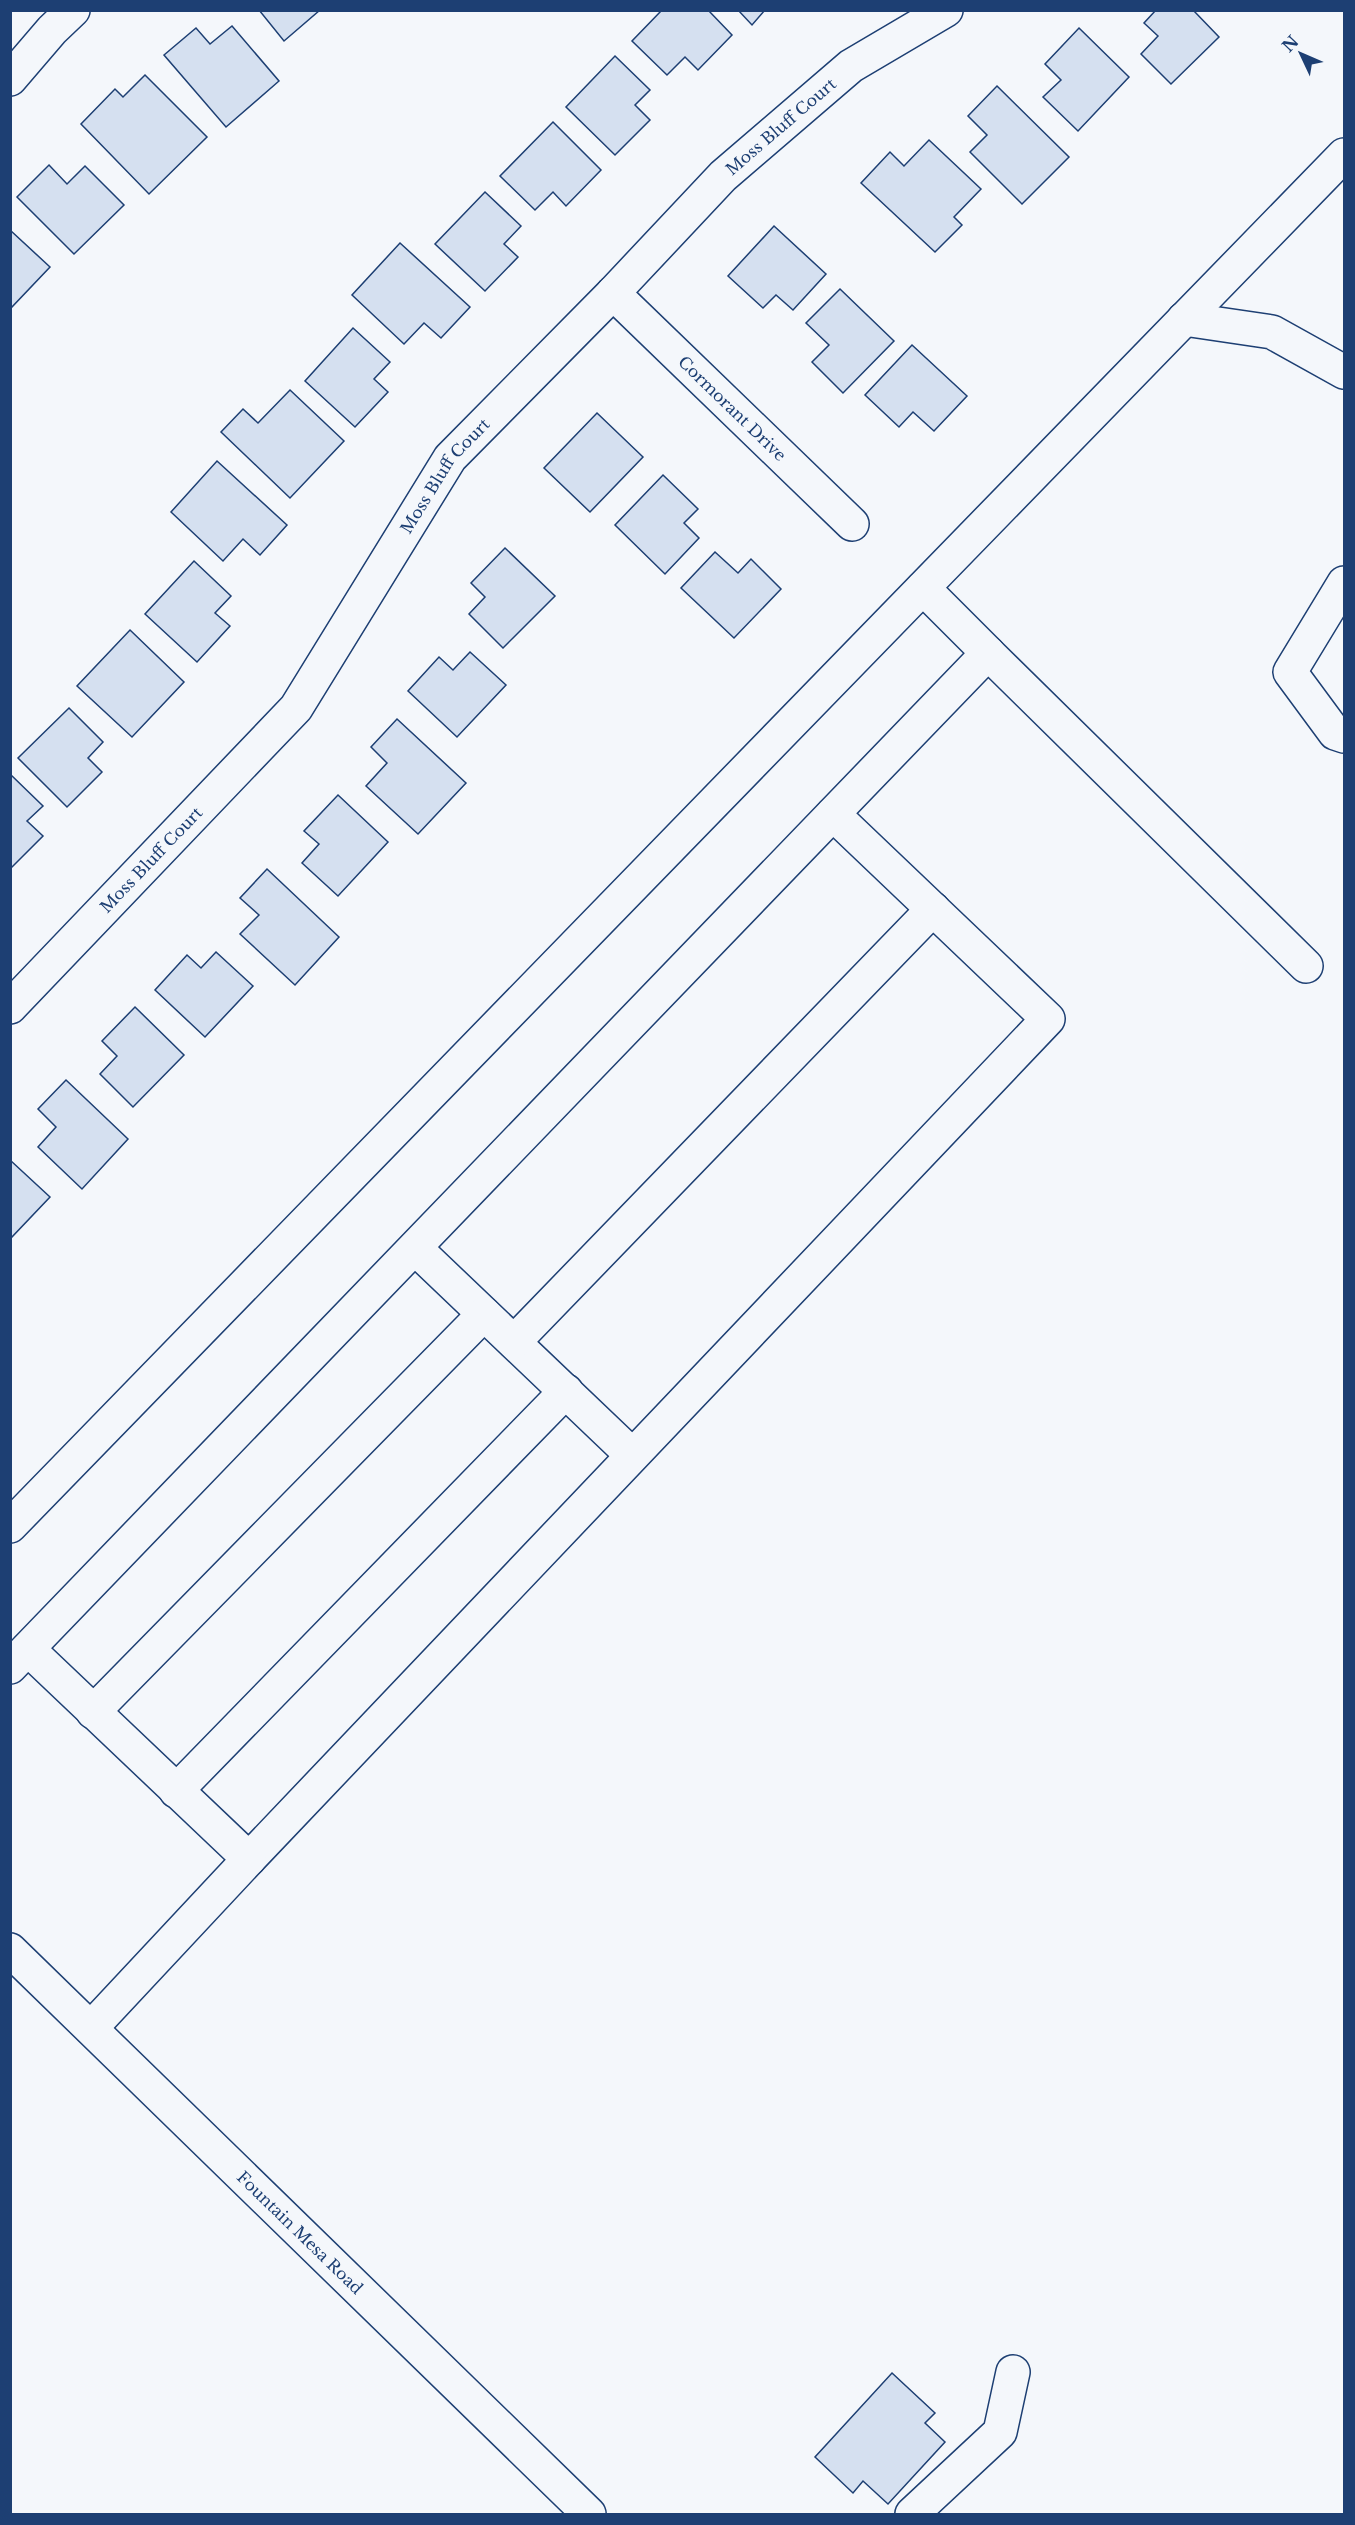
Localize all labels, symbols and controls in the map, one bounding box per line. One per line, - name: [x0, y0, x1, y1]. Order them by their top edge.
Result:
- north arrow: [1271, 24, 1331, 84]
- text: N: [1278, 31, 1303, 56]
- street label: Moss Bluff Court: [722, 74, 840, 179]
- street label: Cormorant Drive: [674, 352, 791, 465]
- street label: Moss Bluff Court: [396, 414, 494, 537]
- street label: Moss Bluff Court: [96, 803, 206, 917]
- street label: Fountain Mesa Road: [233, 2167, 367, 2298]

